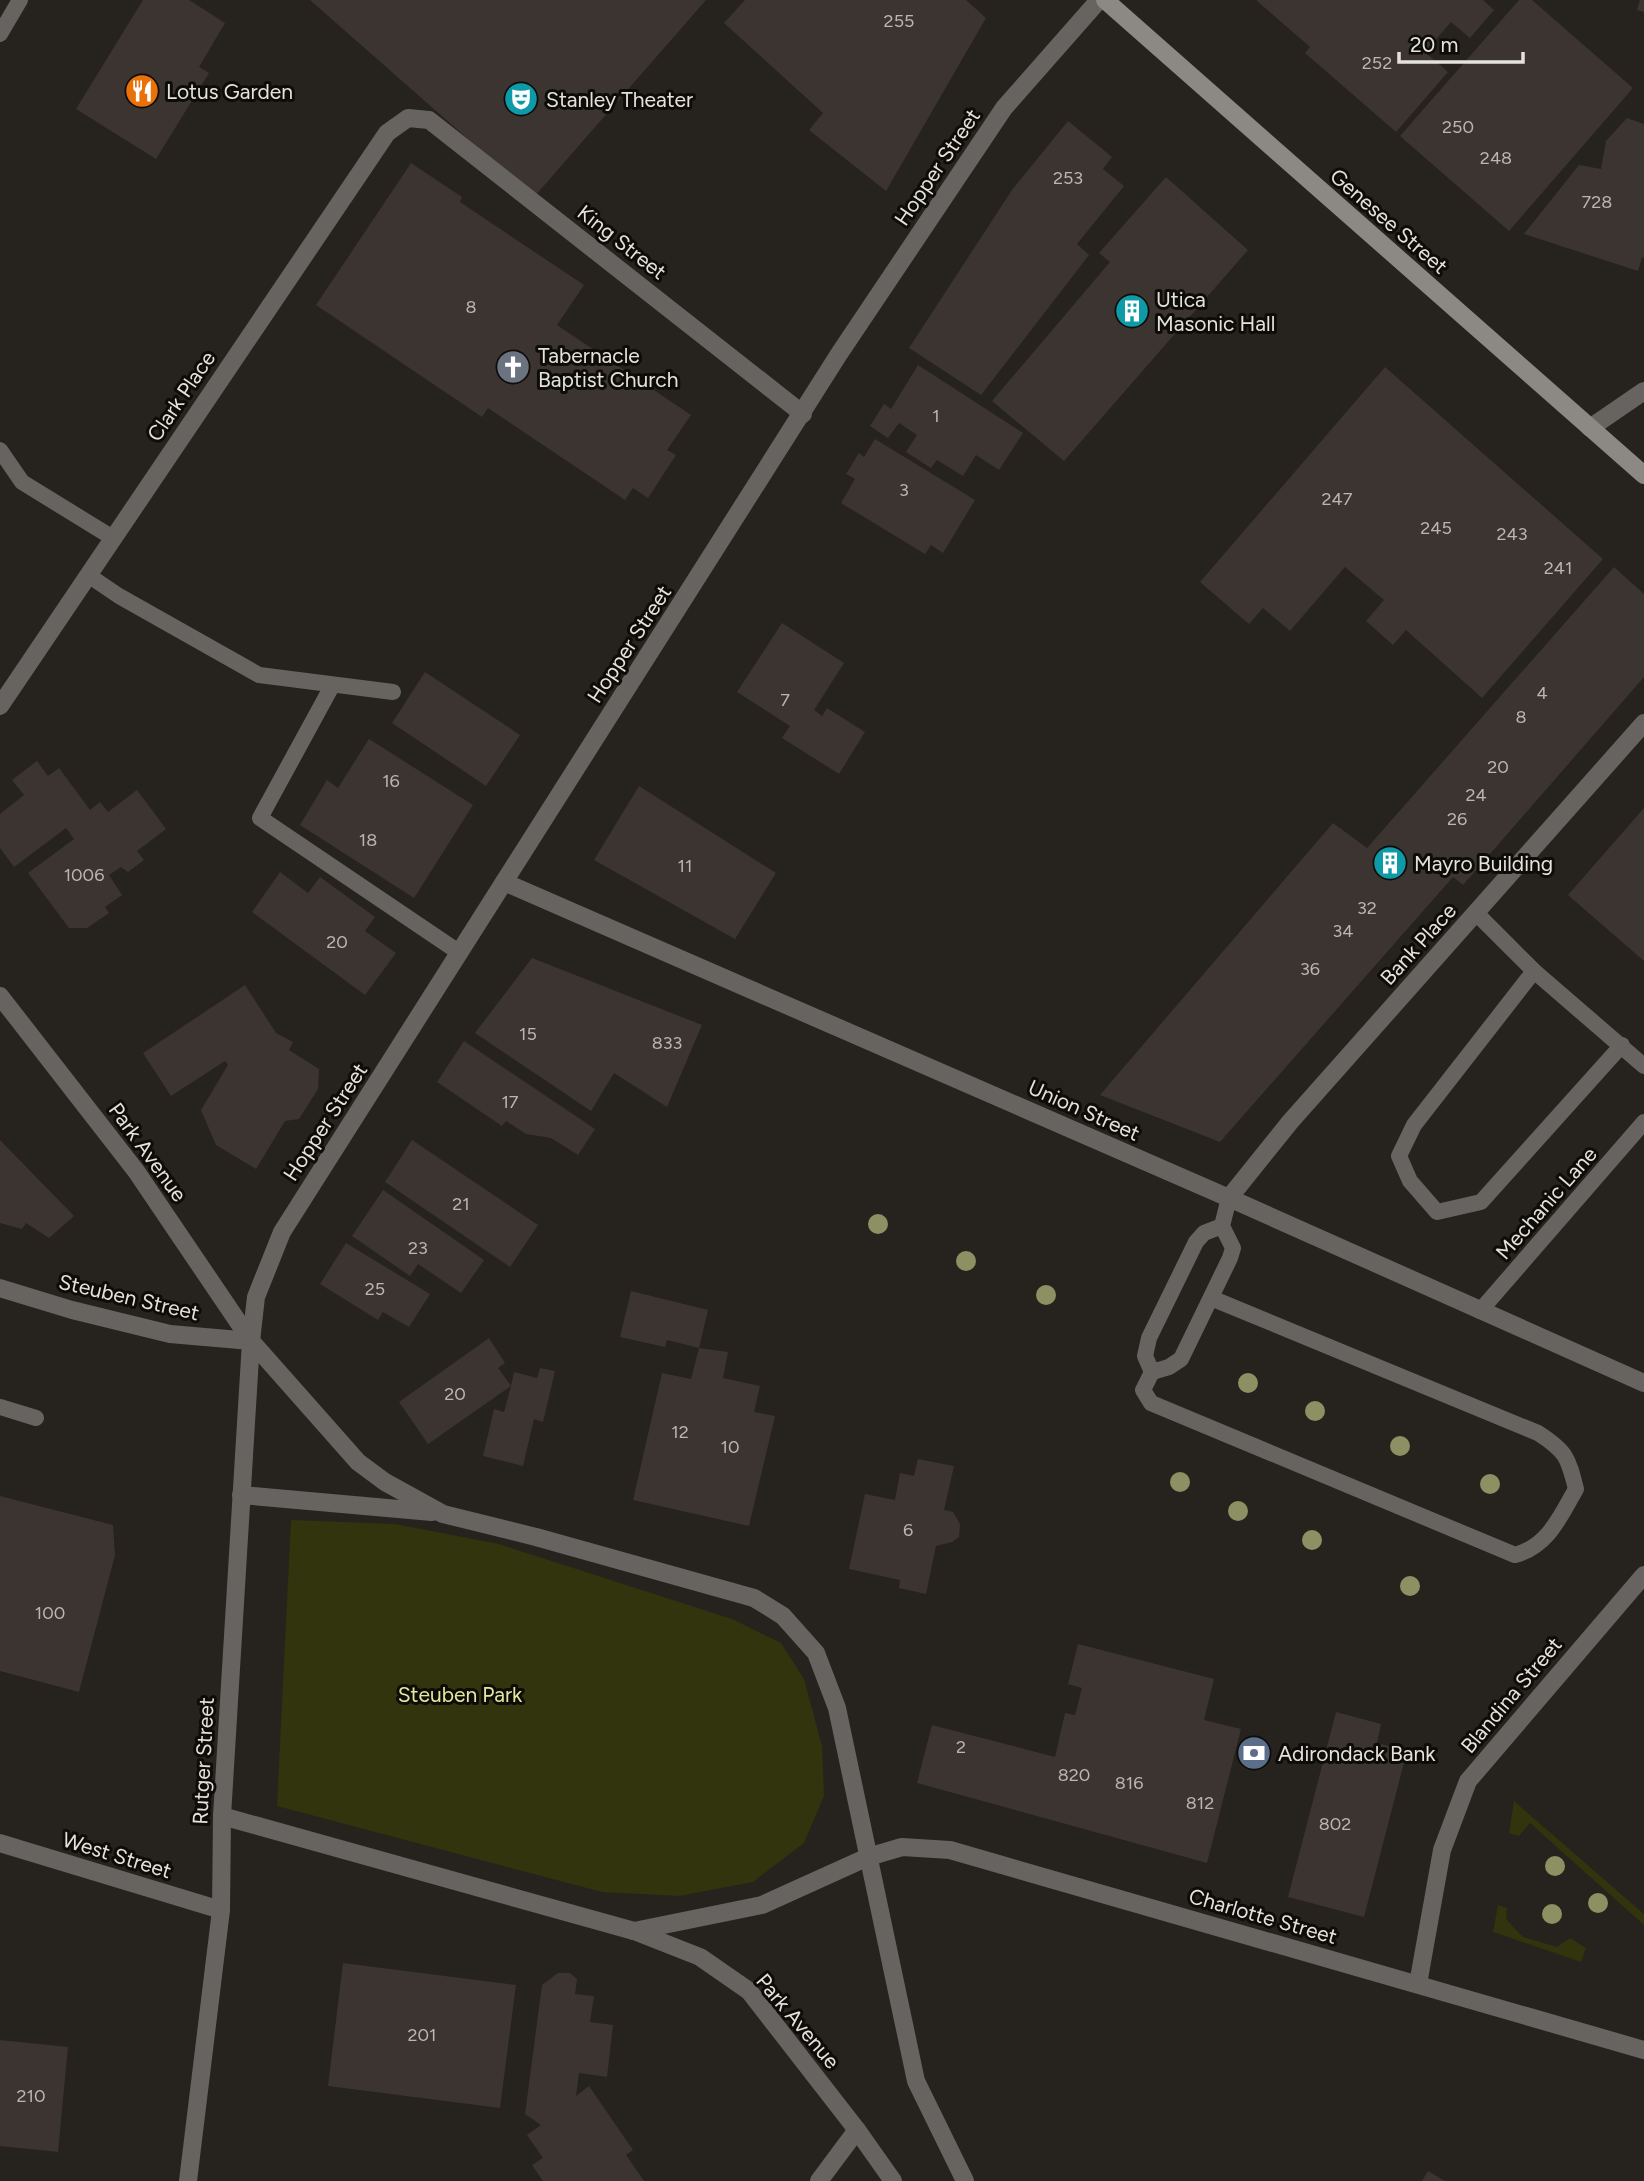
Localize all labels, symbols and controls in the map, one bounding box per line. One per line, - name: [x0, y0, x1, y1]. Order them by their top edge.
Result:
- house number: 255: [884, 10, 914, 32]
- scale bar: [1399, 21, 1523, 65]
- text: 20 m: [1410, 32, 1458, 57]
- house number: 252: [1362, 52, 1392, 74]
- restaurant icon: Lotus Garden: [123, 72, 161, 110]
- place label: Lotus Garden: [166, 79, 293, 104]
- theatre icon: Stanley Theater: [502, 80, 540, 118]
- place label: Stanley Theater: [546, 87, 693, 112]
- street label: Hopper Street: [889, 104, 985, 230]
- house number: 250: [1442, 116, 1474, 138]
- house number: 248: [1480, 147, 1512, 169]
- street label: Genesee Street: [1325, 163, 1453, 279]
- house number: 253: [1053, 167, 1083, 189]
- house number: 728: [1582, 191, 1612, 213]
- street label: King Street: [573, 200, 671, 284]
- place label: Utica Masonic Hall: [1156, 287, 1275, 336]
- building icon: Utica Masonic Hall: [1113, 292, 1151, 330]
- house number: 8: [465, 296, 477, 318]
- place label: Tabernacle Baptist Church: [538, 343, 678, 392]
- street label: Clark Place: [142, 346, 220, 446]
- church icon: Tabernacle Baptist Church: [494, 348, 532, 386]
- house number: 1: [932, 405, 940, 427]
- house number: 3: [899, 479, 909, 501]
- house number: 247: [1322, 488, 1353, 510]
- house number: 245: [1420, 517, 1452, 539]
- house number: 243: [1496, 523, 1528, 545]
- house number: 241: [1544, 557, 1572, 579]
- street label: Hopper Street: [582, 580, 676, 708]
- house number: 4: [1536, 682, 1548, 704]
- house number: 7: [780, 689, 790, 711]
- house number: 8: [1515, 706, 1527, 728]
- house number: 20: [1487, 756, 1509, 778]
- house number: 16: [382, 770, 400, 792]
- house number: 24: [1465, 784, 1487, 806]
- house number: 26: [1447, 808, 1467, 830]
- house number: 18: [359, 829, 377, 851]
- building icon: Mayro Building: [1371, 844, 1409, 882]
- place label: Mayro Building: [1414, 851, 1553, 876]
- house number: 11: [678, 855, 692, 877]
- house number: 1006: [64, 864, 104, 886]
- house number: 32: [1357, 897, 1377, 919]
- street label: Bank Place: [1375, 898, 1461, 990]
- house number: 34: [1333, 920, 1353, 942]
- house number: 20: [326, 931, 348, 953]
- house number: 36: [1300, 958, 1320, 980]
- house number: 15: [519, 1023, 537, 1045]
- house number: 833: [652, 1032, 682, 1054]
- street label: Hopper Street: [278, 1058, 372, 1186]
- street label: Union Street: [1024, 1074, 1144, 1146]
- house number: 17: [501, 1091, 519, 1113]
- street label: Park Avenue: [104, 1098, 192, 1206]
- street label: Mechanic Lane: [1490, 1142, 1602, 1264]
- house number: 21: [452, 1193, 470, 1215]
- house number: 23: [408, 1237, 428, 1259]
- street label: Steuben Street: [56, 1269, 202, 1325]
- house number: 25: [365, 1278, 385, 1300]
- house number: 20: [444, 1383, 466, 1405]
- house number: 12: [671, 1421, 689, 1443]
- house number: 10: [721, 1436, 739, 1458]
- house number: 6: [903, 1519, 913, 1541]
- house number: 100: [35, 1602, 65, 1624]
- street label: Blandina Street: [1455, 1632, 1567, 1758]
- park label: Steuben Park: [398, 1682, 523, 1707]
- street label: Rutger Street: [187, 1697, 219, 1825]
- bank icon: Adirondack Bank: [1235, 1734, 1273, 1772]
- house number: 2: [956, 1736, 966, 1758]
- place label: Adirondack Bank: [1278, 1741, 1436, 1766]
- house number: 820: [1058, 1764, 1090, 1786]
- house number: 816: [1115, 1772, 1143, 1794]
- house number: 812: [1186, 1792, 1214, 1814]
- house number: 802: [1319, 1813, 1351, 1835]
- street label: West Street: [60, 1827, 174, 1883]
- street label: Charlotte Street: [1186, 1883, 1340, 1949]
- street label: Park Avenue: [751, 1968, 845, 2074]
- house number: 201: [407, 2024, 437, 2046]
- house number: 210: [16, 2085, 46, 2107]

